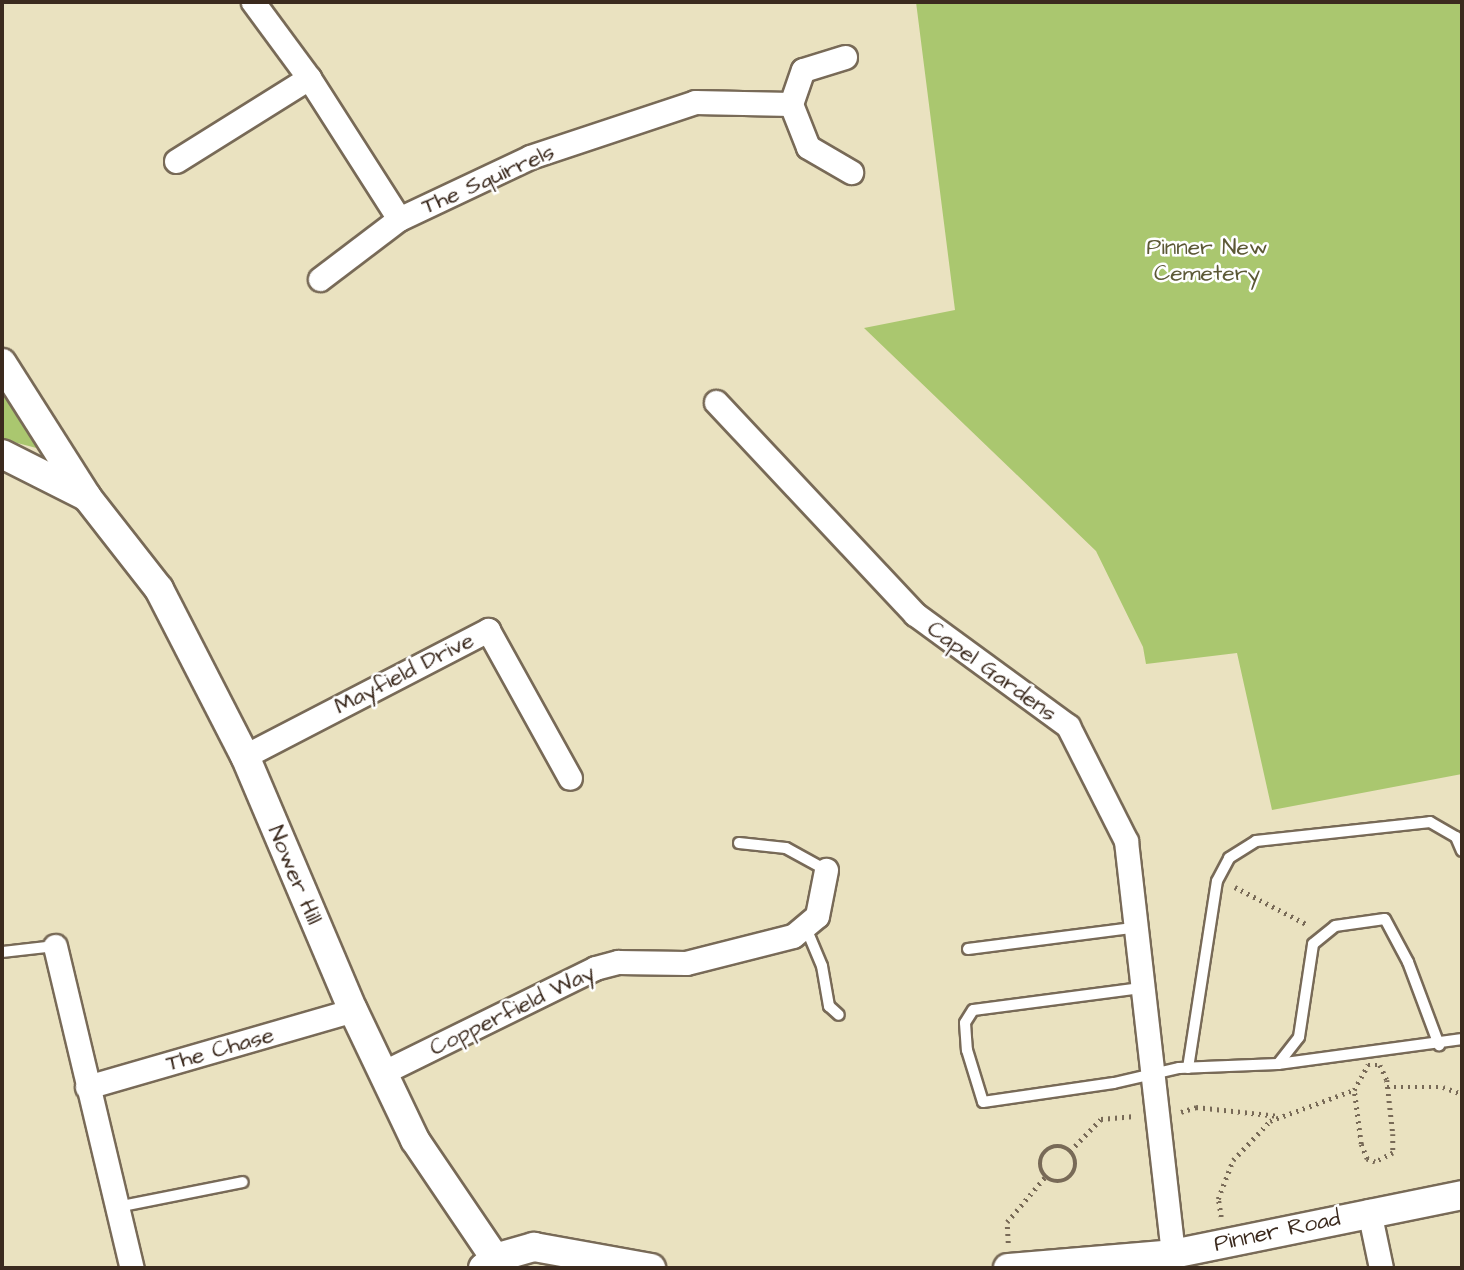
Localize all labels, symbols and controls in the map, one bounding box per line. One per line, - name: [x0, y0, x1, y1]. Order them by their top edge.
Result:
- street label: The Squirrels: [417, 137, 559, 221]
- park label: Pinner New Cemetery: [1147, 233, 1267, 287]
- street label: Capel Gardens: [922, 615, 1062, 727]
- street label: Mayfield Drive: [330, 626, 478, 720]
- street label: Nower Hill: [262, 821, 328, 929]
- street label: Copperfield Way: [425, 958, 599, 1062]
- street label: The Chase: [163, 1020, 277, 1078]
- street label: Pinner Road: [1211, 1204, 1343, 1258]

